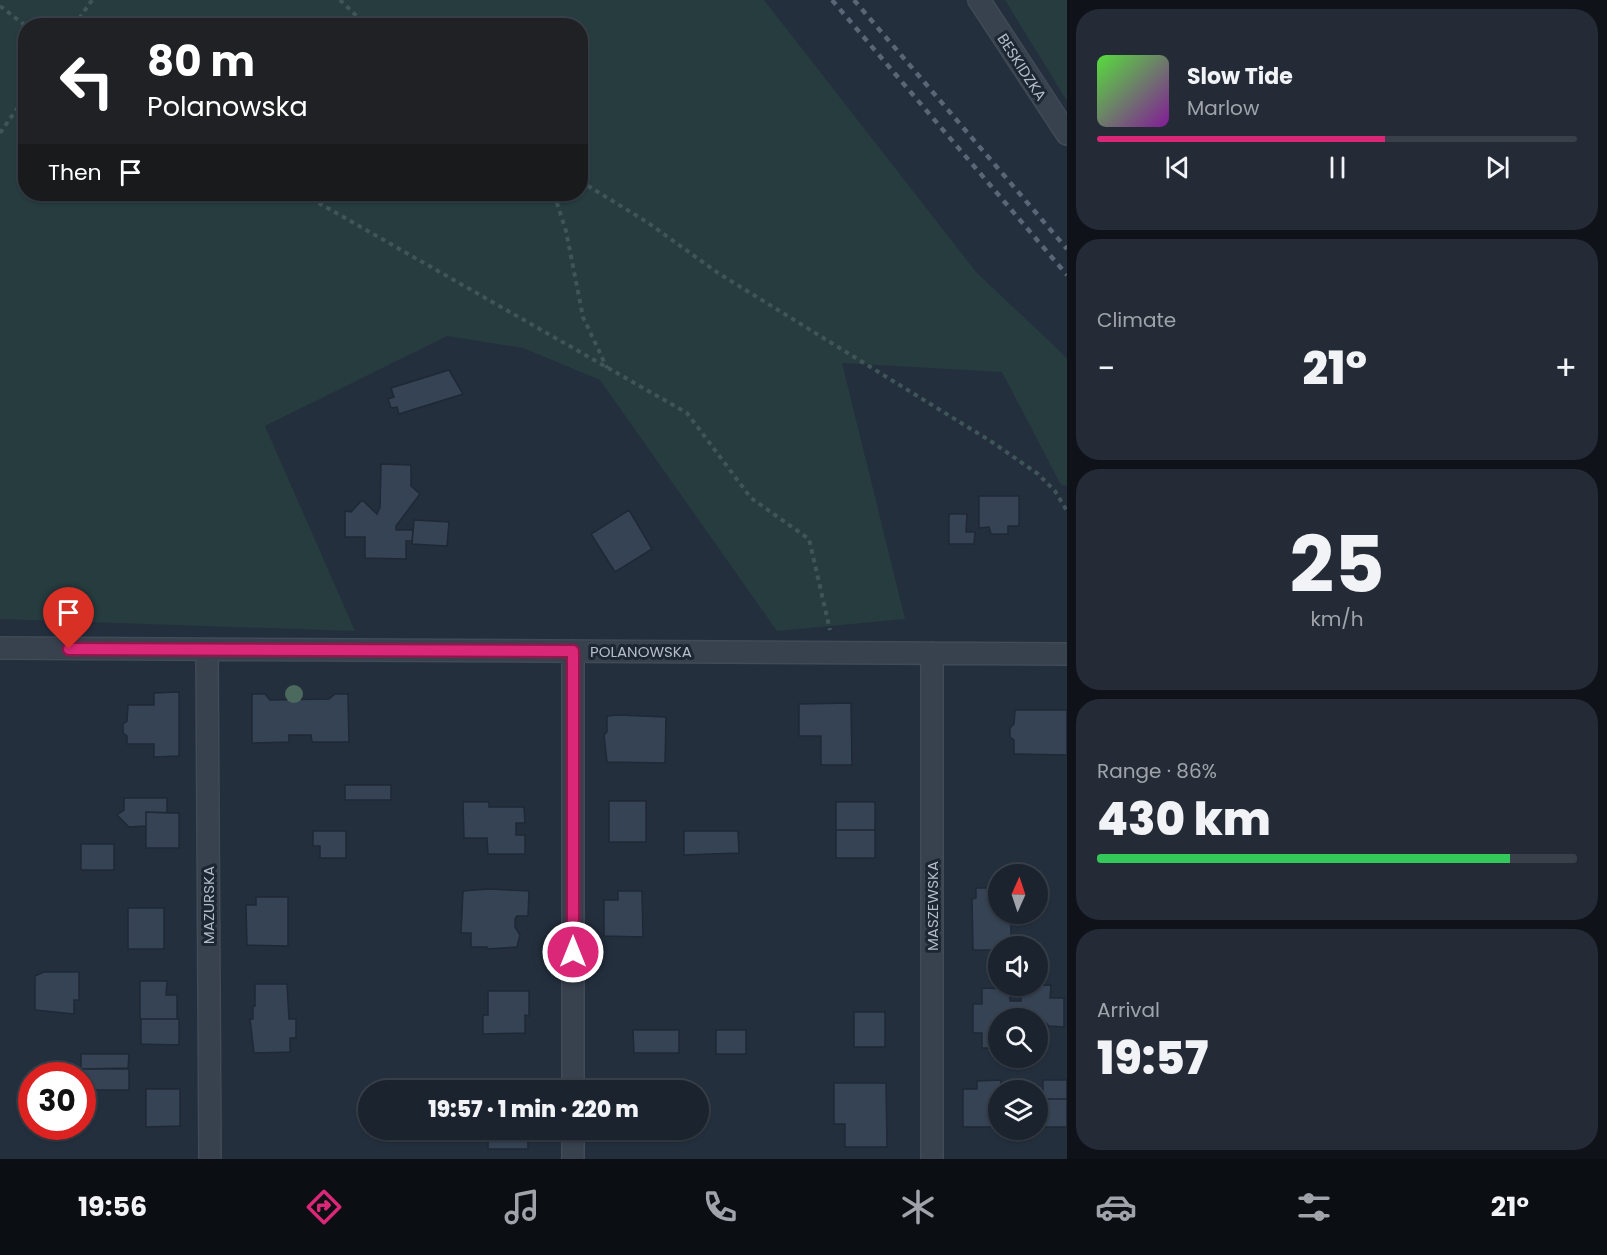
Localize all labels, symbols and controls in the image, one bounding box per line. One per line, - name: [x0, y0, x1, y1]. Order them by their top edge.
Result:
- street label: BESKIDZKA: [992, 29, 1052, 105]
- text: 80 m: [147, 32, 255, 91]
- icon: left: [48, 42, 126, 120]
- text: Slow Tide: [1187, 61, 1293, 92]
- text: Polanowska: [147, 88, 308, 125]
- text: Marlow: [1187, 94, 1259, 122]
- icon: previous: [1161, 151, 1194, 184]
- icon: pause: [1321, 151, 1354, 184]
- icon: next: [1481, 151, 1514, 184]
- icon: arrive: [114, 156, 147, 189]
- text: Then: [48, 157, 102, 188]
- text: Climate: [1097, 306, 1176, 334]
- text: 21°: [1303, 337, 1367, 400]
- text: −: [1097, 345, 1115, 392]
- text: +: [1554, 345, 1577, 392]
- text: 25: [1289, 510, 1385, 619]
- pin: [43, 587, 94, 649]
- icon: arrive: [52, 596, 85, 629]
- text: km/h: [1310, 605, 1364, 633]
- street label: POLANOWSKA: [590, 641, 692, 662]
- text: Range · 86%: [1097, 757, 1217, 785]
- text: 430 km: [1097, 788, 1271, 851]
- street label: MASZEWSKA: [922, 861, 943, 951]
- north arrow: [988, 864, 1048, 924]
- map controls: [988, 864, 1048, 1140]
- street label: MAZURSKA: [198, 866, 219, 944]
- position arrow: [541, 920, 605, 984]
- button: sound: [988, 936, 1048, 996]
- text: Arrival: [1097, 996, 1160, 1024]
- button: search: [988, 1008, 1048, 1068]
- text: 19:57: [1097, 1027, 1208, 1090]
- speed limit sign: 30: [18, 1062, 96, 1140]
- button: layers: [988, 1080, 1048, 1140]
- text: 19:57 · 1 min · 220 m: [428, 1094, 639, 1125]
- icon: directions: [303, 1186, 345, 1228]
- icon: music: [501, 1186, 543, 1228]
- icon: phone: [699, 1186, 741, 1228]
- icon: climate: [897, 1186, 939, 1228]
- icon: car: [1095, 1186, 1137, 1228]
- icon: filters: [1293, 1186, 1335, 1228]
- text: 19:56: [78, 1188, 147, 1225]
- text: 21°: [1491, 1188, 1529, 1225]

